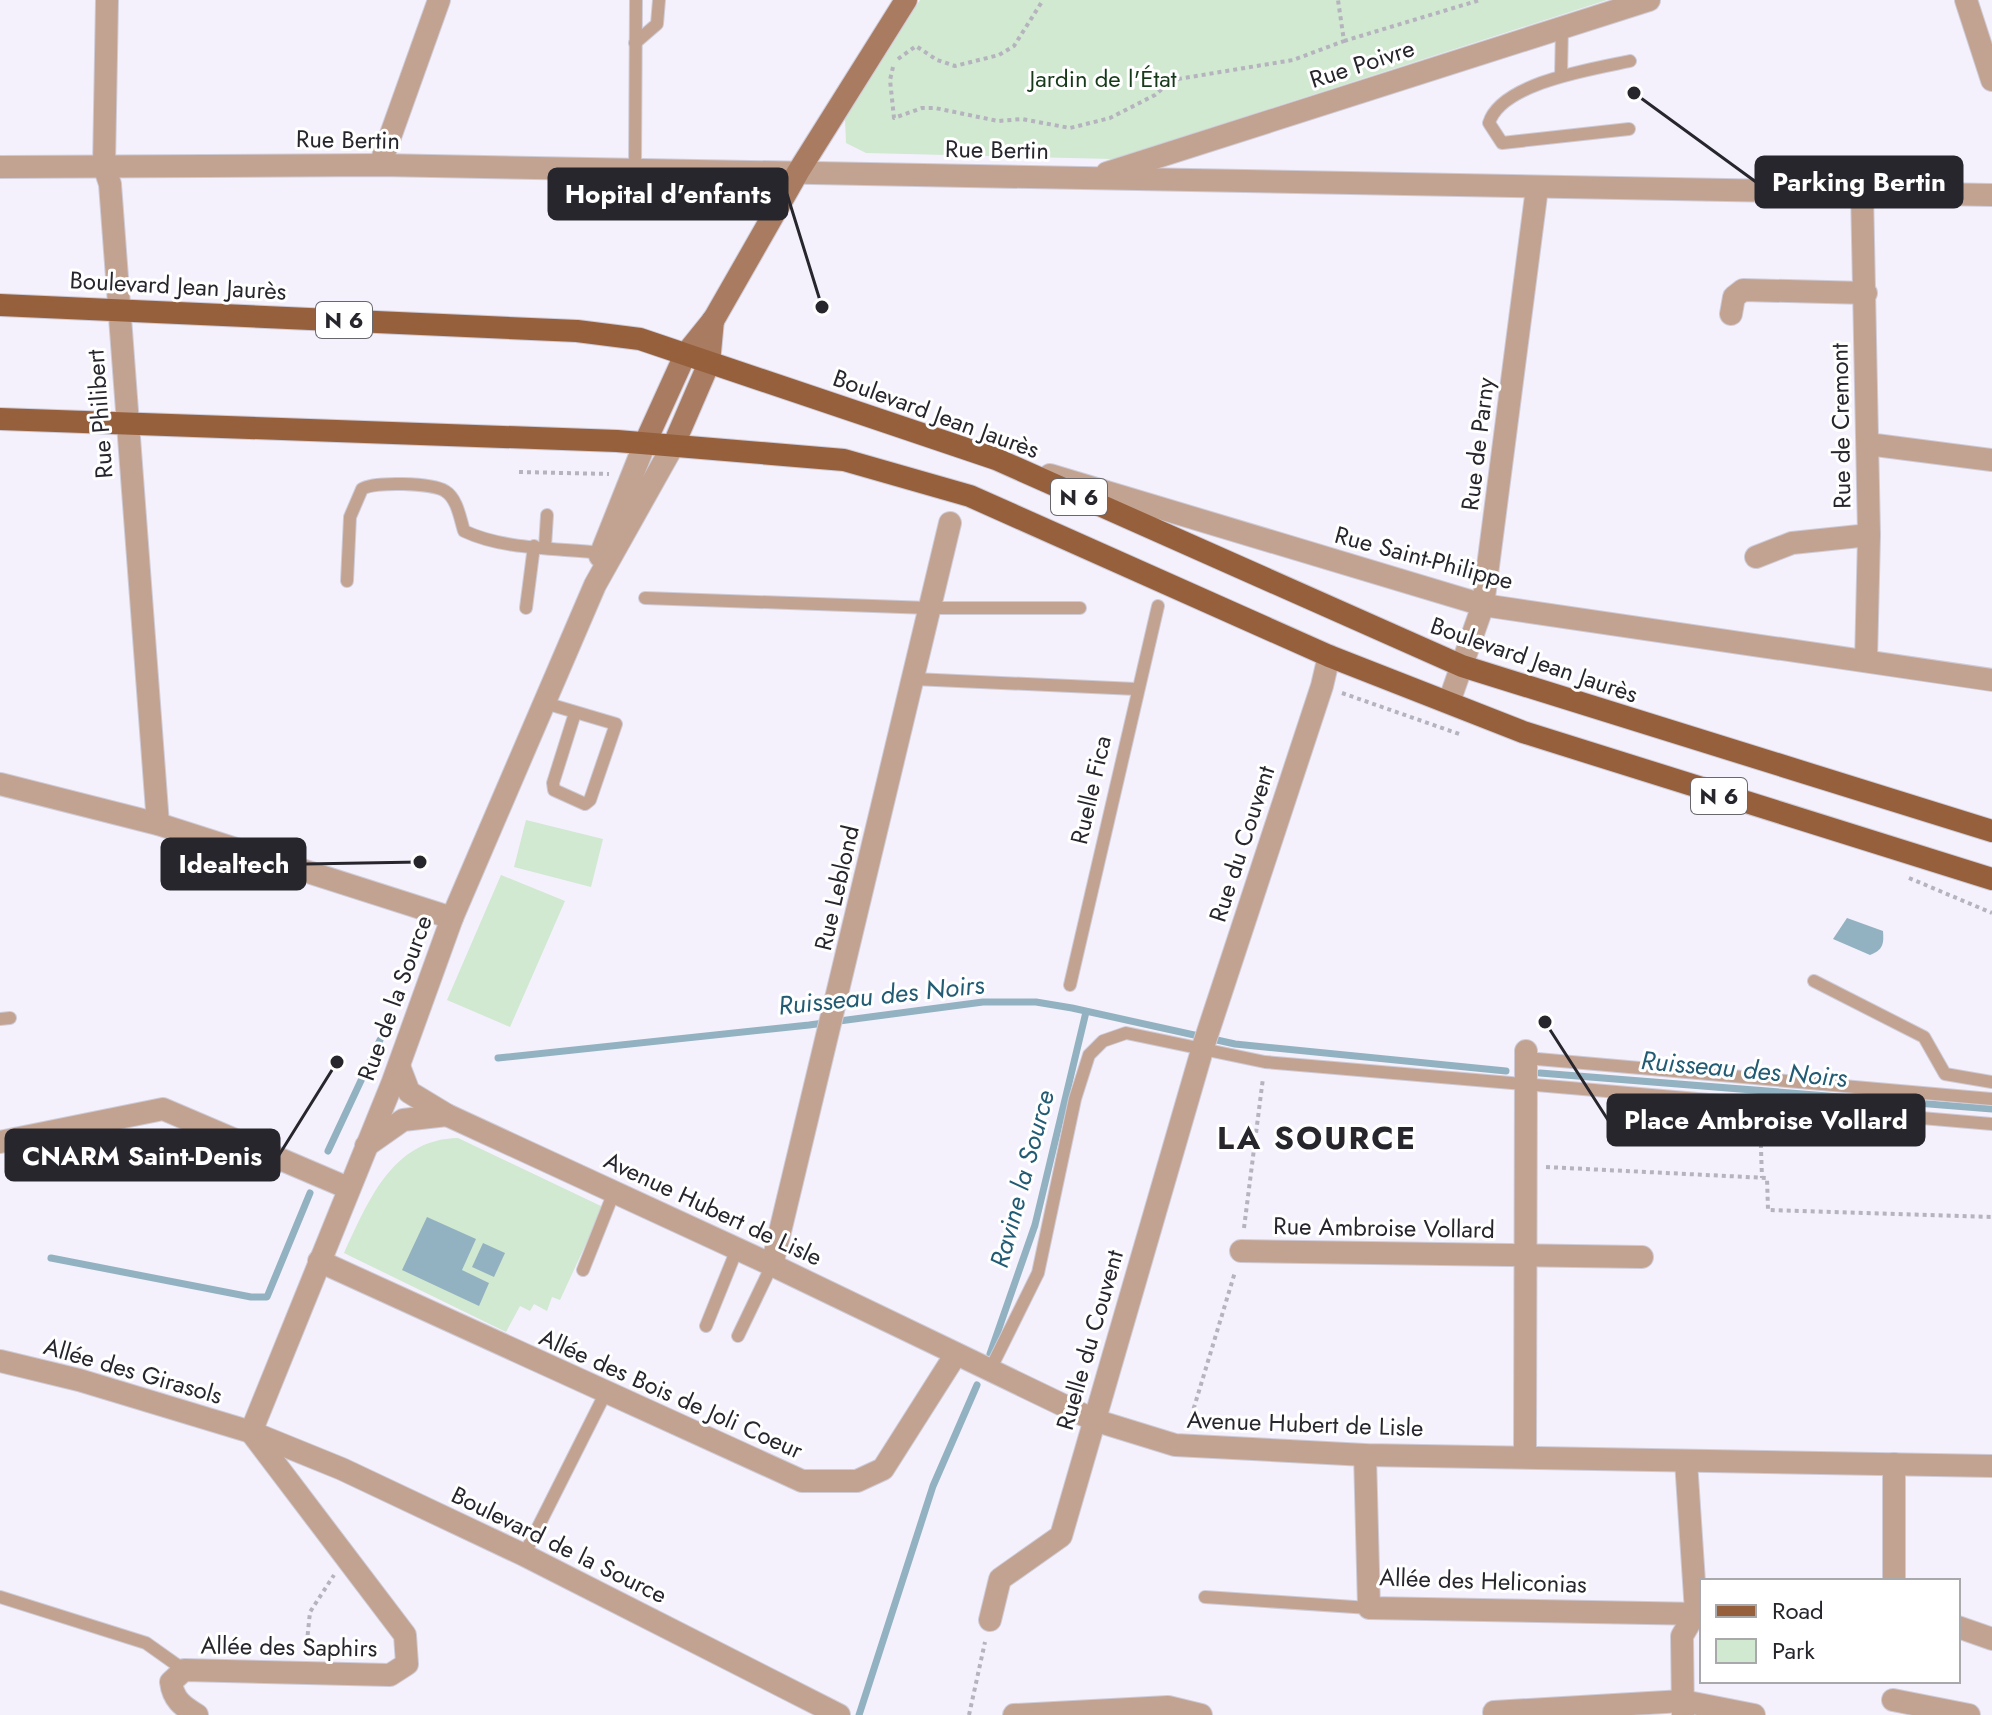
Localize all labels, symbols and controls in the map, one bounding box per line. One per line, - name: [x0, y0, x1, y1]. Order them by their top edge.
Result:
- street label: Rue Poivre: [1305, 30, 1419, 97]
- park label: Jardin de l'État: [1026, 61, 1177, 96]
- street label: Rue Bertin: [296, 121, 400, 158]
- street label: Rue Bertin: [945, 131, 1049, 168]
- callout: Parking Bertin: [1756, 157, 1962, 207]
- text: Parking Bertin: [1772, 163, 1946, 201]
- callout: Hopital d'enfants: [549, 169, 787, 219]
- text: Hopital d'enfants: [565, 175, 771, 213]
- street label: Boulevard Jean Jaurès: [69, 262, 287, 309]
- road number: N 6: [316, 302, 372, 338]
- street label: Rue de Cremont: [1822, 343, 1859, 509]
- street label: Rue Philibert: [78, 348, 121, 480]
- street label: Boulevard Jean Jaurès: [828, 360, 1044, 467]
- street label: Rue de Parny: [1452, 375, 1503, 513]
- road number: N 6: [1051, 479, 1107, 515]
- street label: Rue Saint-Philippe: [1331, 517, 1517, 598]
- street label: Boulevard Jean Jaurès: [1426, 608, 1643, 711]
- street label: Ruelle Fica: [1061, 732, 1120, 848]
- street label: Rue du Couvent: [1200, 761, 1283, 926]
- road number: N 6: [1691, 778, 1747, 814]
- street label: Rue Leblond: [805, 822, 868, 954]
- callout: Idealtech: [162, 839, 305, 889]
- text: Idealtech: [178, 845, 290, 883]
- street label: Rue de la Source: [348, 910, 441, 1085]
- water label: Ruisseau des Noirs: [776, 965, 987, 1025]
- water label: Ruisseau des Noirs: [1639, 1041, 1849, 1097]
- water label: Ravine la Source: [980, 1086, 1064, 1272]
- callout: Place Ambroise Vollard: [1608, 1095, 1924, 1145]
- text: Place Ambroise Vollard: [1624, 1101, 1908, 1139]
- district label: LA SOURCE: [1217, 1115, 1417, 1161]
- callout: CNARM Saint-Denis: [6, 1130, 279, 1180]
- text: CNARM Saint-Denis: [22, 1137, 262, 1175]
- street label: Avenue Hubert de Lisle: [599, 1143, 828, 1274]
- street label: Rue Ambroise Vollard: [1273, 1208, 1495, 1247]
- street label: Ruelle du Couvent: [1047, 1246, 1132, 1434]
- street label: Allée des Bois de Joli Coeur: [534, 1320, 809, 1468]
- street label: Allée des Girasols: [40, 1328, 227, 1413]
- street label: Avenue Hubert de Lisle: [1186, 1402, 1424, 1445]
- street label: Boulevard de la Source: [446, 1477, 673, 1612]
- street label: Allée des Heliconias: [1379, 1559, 1587, 1602]
- legend: [1700, 1579, 1960, 1683]
- text: Road: [1772, 1593, 1824, 1628]
- street label: Allée des Saphirs: [200, 1627, 378, 1666]
- text: Park: [1772, 1633, 1815, 1668]

